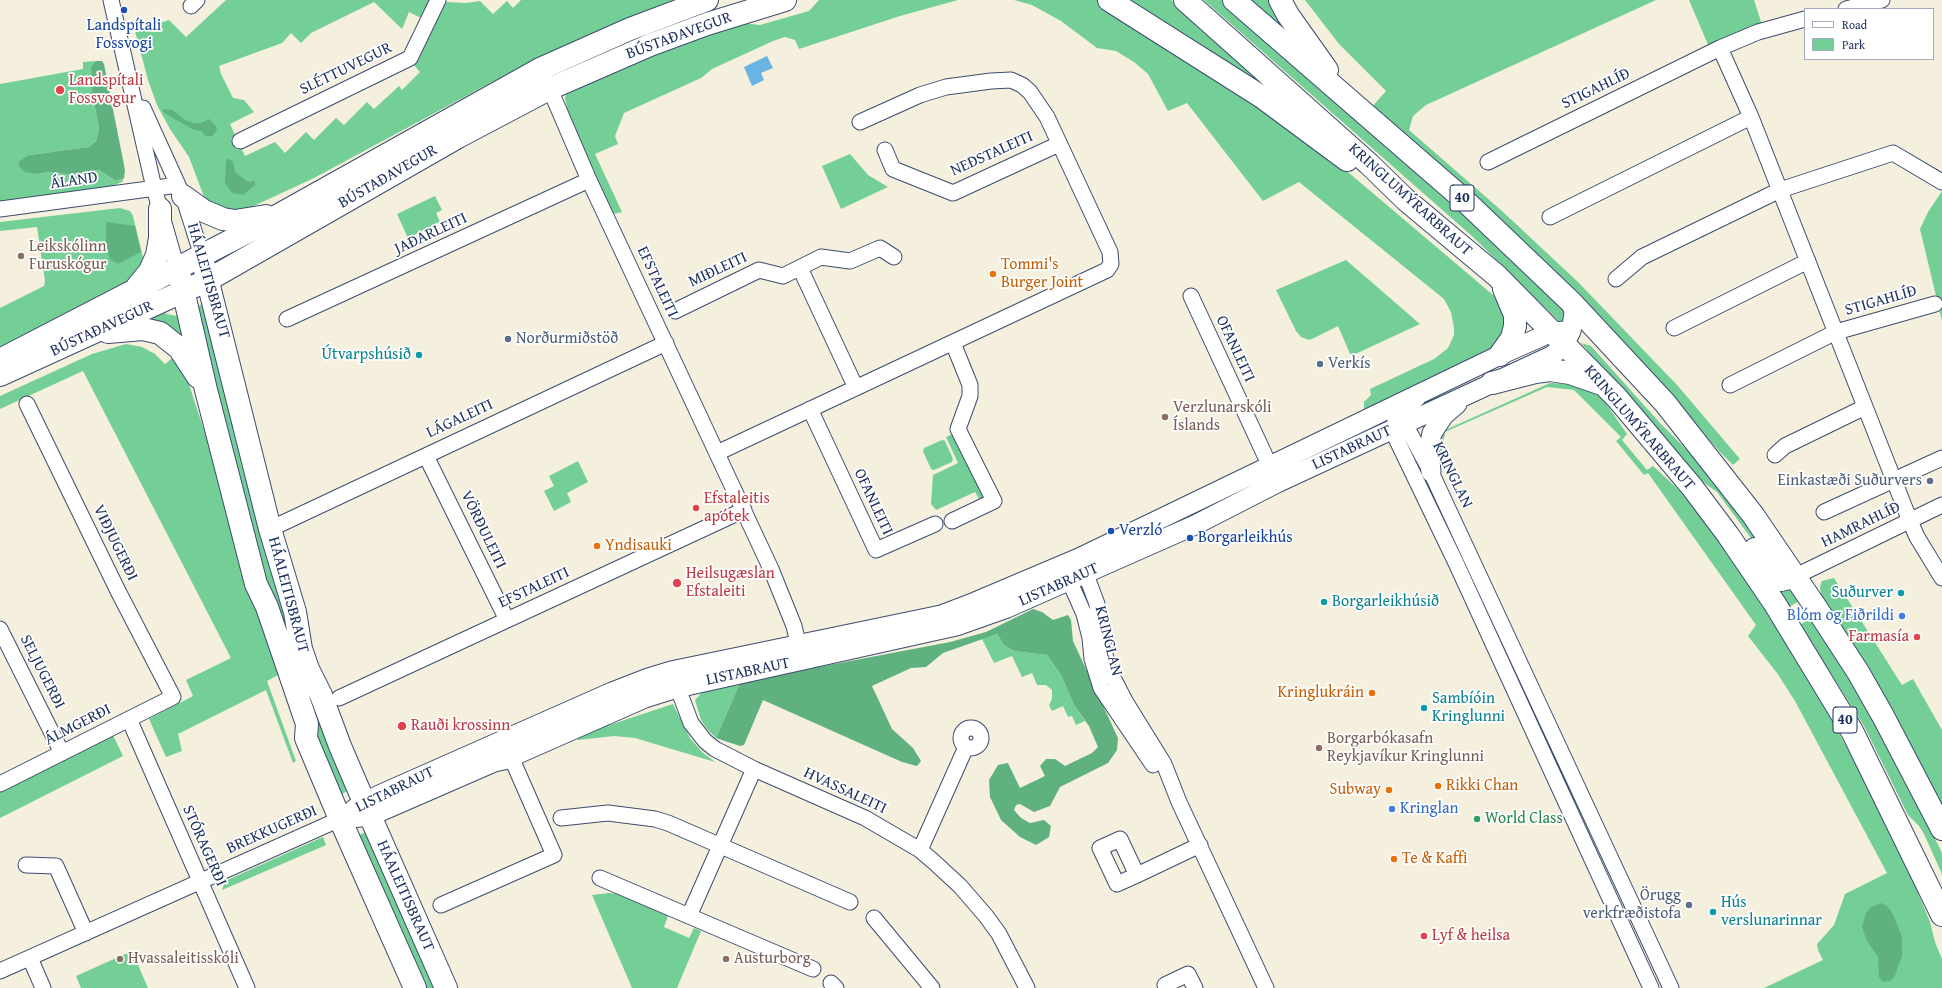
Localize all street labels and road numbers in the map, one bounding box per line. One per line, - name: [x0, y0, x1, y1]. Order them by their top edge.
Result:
- street label: BÚSTAÐAVEGUR: [624, 8, 734, 64]
- street label: SLÉTTUVEGUR: [297, 38, 395, 100]
- street label: STIGAHLÍÐ: [1559, 64, 1633, 114]
- street label: NEÐSTALEITI: [948, 127, 1036, 181]
- street label: KRINGLUMÝRARBRAUT: [1344, 139, 1476, 261]
- street label: BÚSTAÐAVEGUR: [335, 141, 441, 213]
- street label: ÁLAND: [49, 168, 99, 194]
- road number: 40: [1450, 185, 1474, 211]
- street label: JAÐARLEITI: [392, 209, 470, 259]
- street label: HÁALEITISBRAUT: [182, 221, 234, 341]
- street label: EFSTALEITI: [632, 243, 682, 321]
- street label: MIÐLEITI: [686, 248, 750, 292]
- street label: STIGAHLÍÐ: [1843, 282, 1919, 320]
- street label: BÚSTAÐAVEGUR: [48, 297, 156, 361]
- street label: OFANLEITI: [1211, 313, 1259, 385]
- street label: KRINGLUMÝRARBRAUT: [1579, 361, 1699, 495]
- street label: LÁGALEITI: [424, 395, 496, 443]
- street label: LISTABRAUT: [1309, 421, 1395, 475]
- street label: KRINGLAN: [1428, 439, 1476, 511]
- street label: OFANLEITI: [849, 466, 897, 538]
- street label: VÖRÐULEITI: [456, 488, 510, 572]
- street label: HAMRAHLÍÐ: [1818, 498, 1904, 552]
- street label: VIÐJUGERÐI: [88, 502, 142, 584]
- street label: HÁALEITISBRAUT: [263, 535, 313, 655]
- street label: LISTABRAUT: [1016, 559, 1102, 611]
- street label: EFSTALEITI: [495, 563, 573, 613]
- street label: KRINGLAN: [1090, 604, 1126, 678]
- street label: SELJUGERÐI: [15, 632, 69, 712]
- street label: LISTABRAUT: [704, 654, 792, 690]
- street label: ÁLMGERÐI: [42, 700, 114, 750]
- road number: 40: [1833, 707, 1857, 733]
- street label: LISTABRAUT: [353, 763, 437, 817]
- street label: HVASSALEITI: [800, 763, 890, 819]
- street label: BREKKUGERÐI: [224, 801, 320, 859]
- street label: STÓRAGERÐI: [178, 803, 230, 889]
- street label: HÁALEITISBRAUT: [372, 838, 438, 954]

